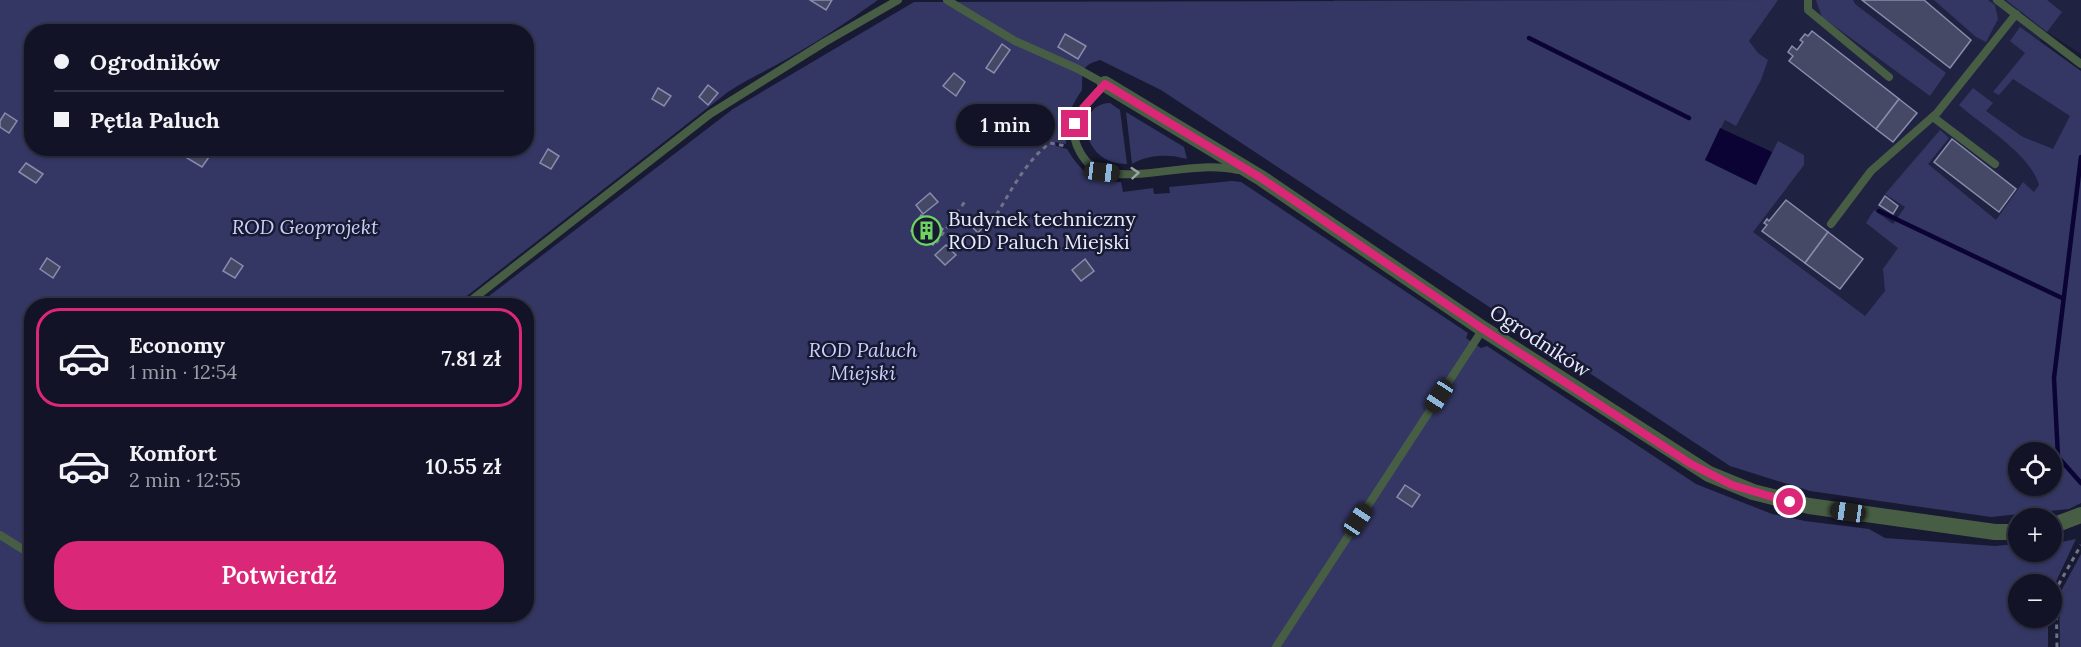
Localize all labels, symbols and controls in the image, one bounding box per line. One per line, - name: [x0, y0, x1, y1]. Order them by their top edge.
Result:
- text: Ogrodników: [90, 48, 220, 76]
- callout: 1 min: [955, 103, 1054, 145]
- text: Pętla Paluch: [90, 106, 220, 134]
- route end: [1061, 110, 1088, 137]
- text: 1 min: [980, 112, 1031, 137]
- car: [1083, 161, 1121, 183]
- one-way arrow: [1130, 167, 1139, 180]
- place label: Budynek techniczny ROD Paluch Miejski: [948, 206, 1136, 254]
- park label: ROD Geoprojekt: [232, 214, 379, 239]
- building icon: Budynek techniczny ROD Paluch Miejski: [911, 214, 943, 246]
- street label: Ogrodników: [1485, 299, 1595, 382]
- icon: car: [57, 331, 111, 385]
- text: Economy: [129, 331, 225, 359]
- park label: ROD Paluch Miejski: [809, 337, 918, 385]
- text: 7.81 zł: [441, 344, 501, 372]
- text: 1 min · 12:54: [129, 359, 237, 384]
- car: [1422, 376, 1456, 416]
- icon: car: [57, 439, 111, 493]
- text: Komfort: [129, 439, 217, 467]
- map controls: [2008, 442, 2062, 628]
- button: locate: [2008, 442, 2062, 496]
- text: 10.55 zł: [426, 452, 501, 480]
- text: 2 min · 12:55: [129, 467, 241, 492]
- route start: [1776, 488, 1803, 515]
- car: [1340, 500, 1376, 540]
- car: [1829, 501, 1867, 523]
- button: +: [2008, 508, 2062, 562]
- button: Potwierdź: [54, 541, 504, 610]
- button: −: [2008, 574, 2062, 628]

